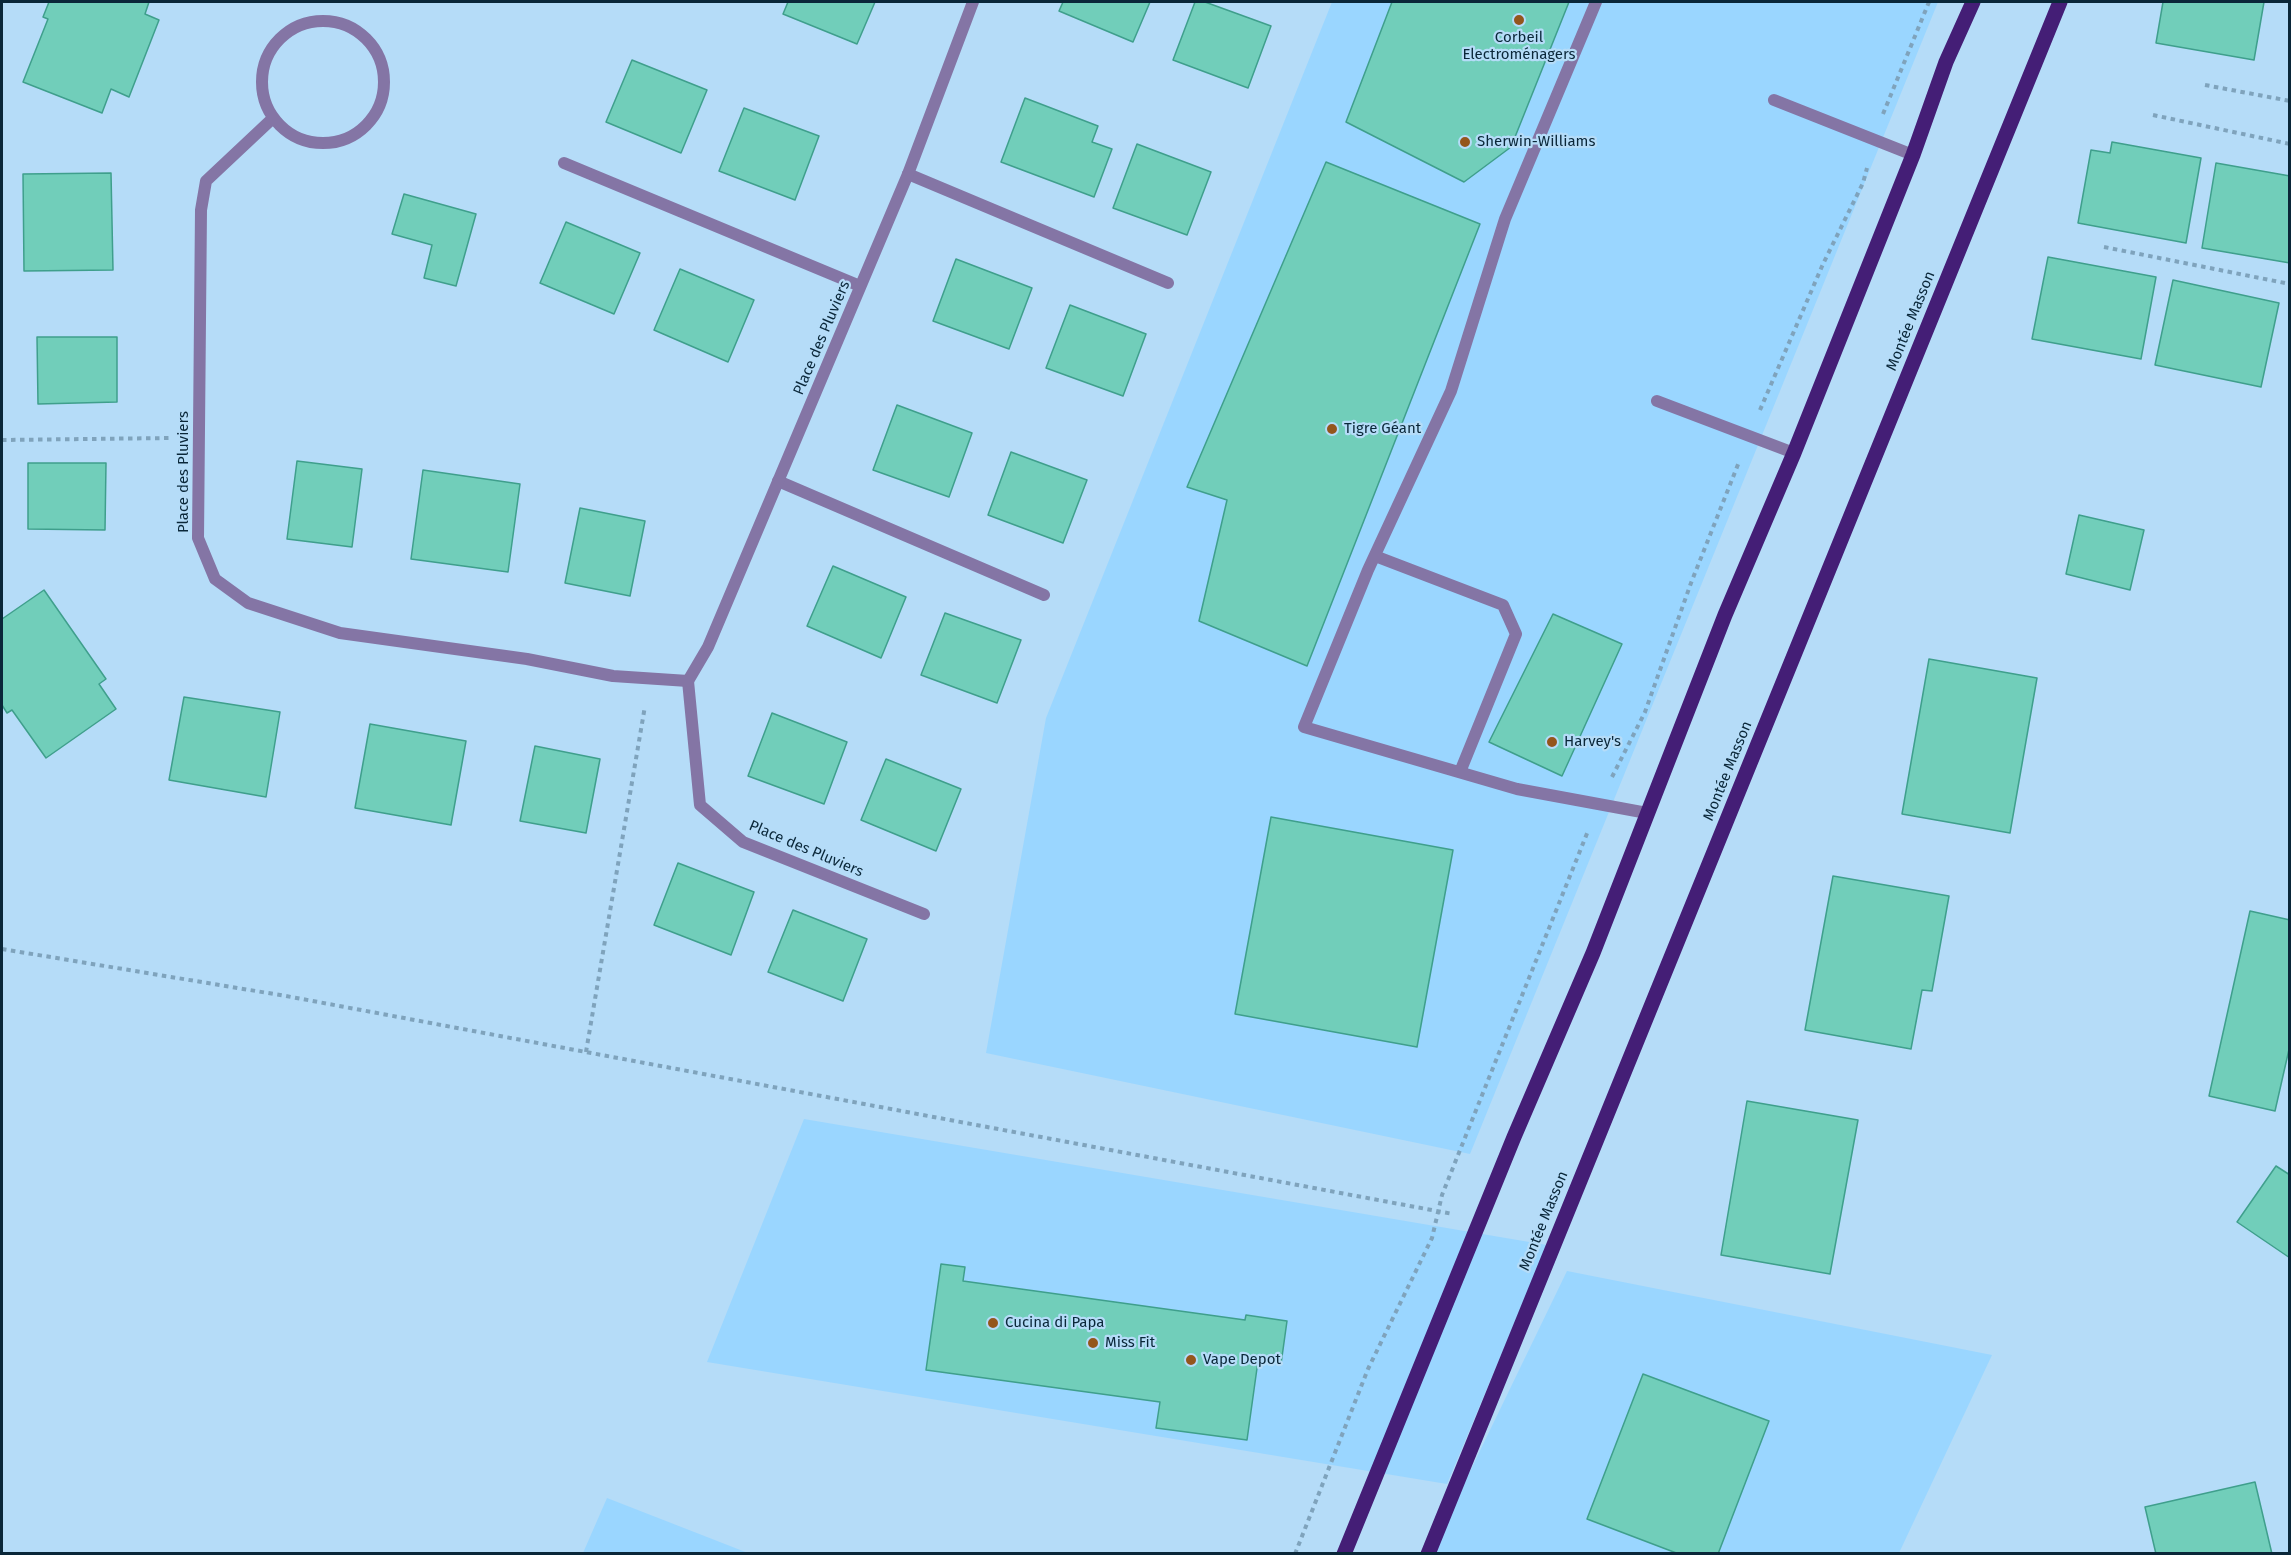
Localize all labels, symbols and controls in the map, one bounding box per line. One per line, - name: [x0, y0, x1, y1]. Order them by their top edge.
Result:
- marker: Corbeil Electroménagers: [1512, 13, 1526, 27]
- place label: Corbeil Electroménagers: [1462, 29, 1576, 64]
- place label: Sherwin-Williams: [1477, 133, 1595, 151]
- marker: Sherwin-Williams: [1458, 135, 1472, 149]
- street label: Montée Masson: [1883, 269, 1939, 373]
- street label: Place des Pluviers: [790, 278, 854, 398]
- street label: Place des Pluviers: [175, 411, 193, 533]
- place label: Tigre Géant: [1344, 420, 1421, 438]
- marker: Tigre Géant: [1325, 422, 1339, 436]
- street label: Montée Masson: [1700, 719, 1756, 823]
- place label: Harvey's: [1564, 733, 1621, 751]
- marker: Harvey's: [1545, 735, 1559, 749]
- street label: Place des Pluviers: [746, 817, 866, 881]
- street label: Montée Masson: [1516, 1169, 1572, 1273]
- place label: Cucina di Papa: [1005, 1314, 1104, 1332]
- marker: Cucina di Papa: [986, 1316, 1000, 1330]
- place label: Miss Fit: [1105, 1334, 1155, 1352]
- marker: Miss Fit: [1086, 1336, 1100, 1350]
- place label: Vape Depot: [1203, 1351, 1281, 1369]
- marker: Vape Depot: [1184, 1353, 1198, 1367]

